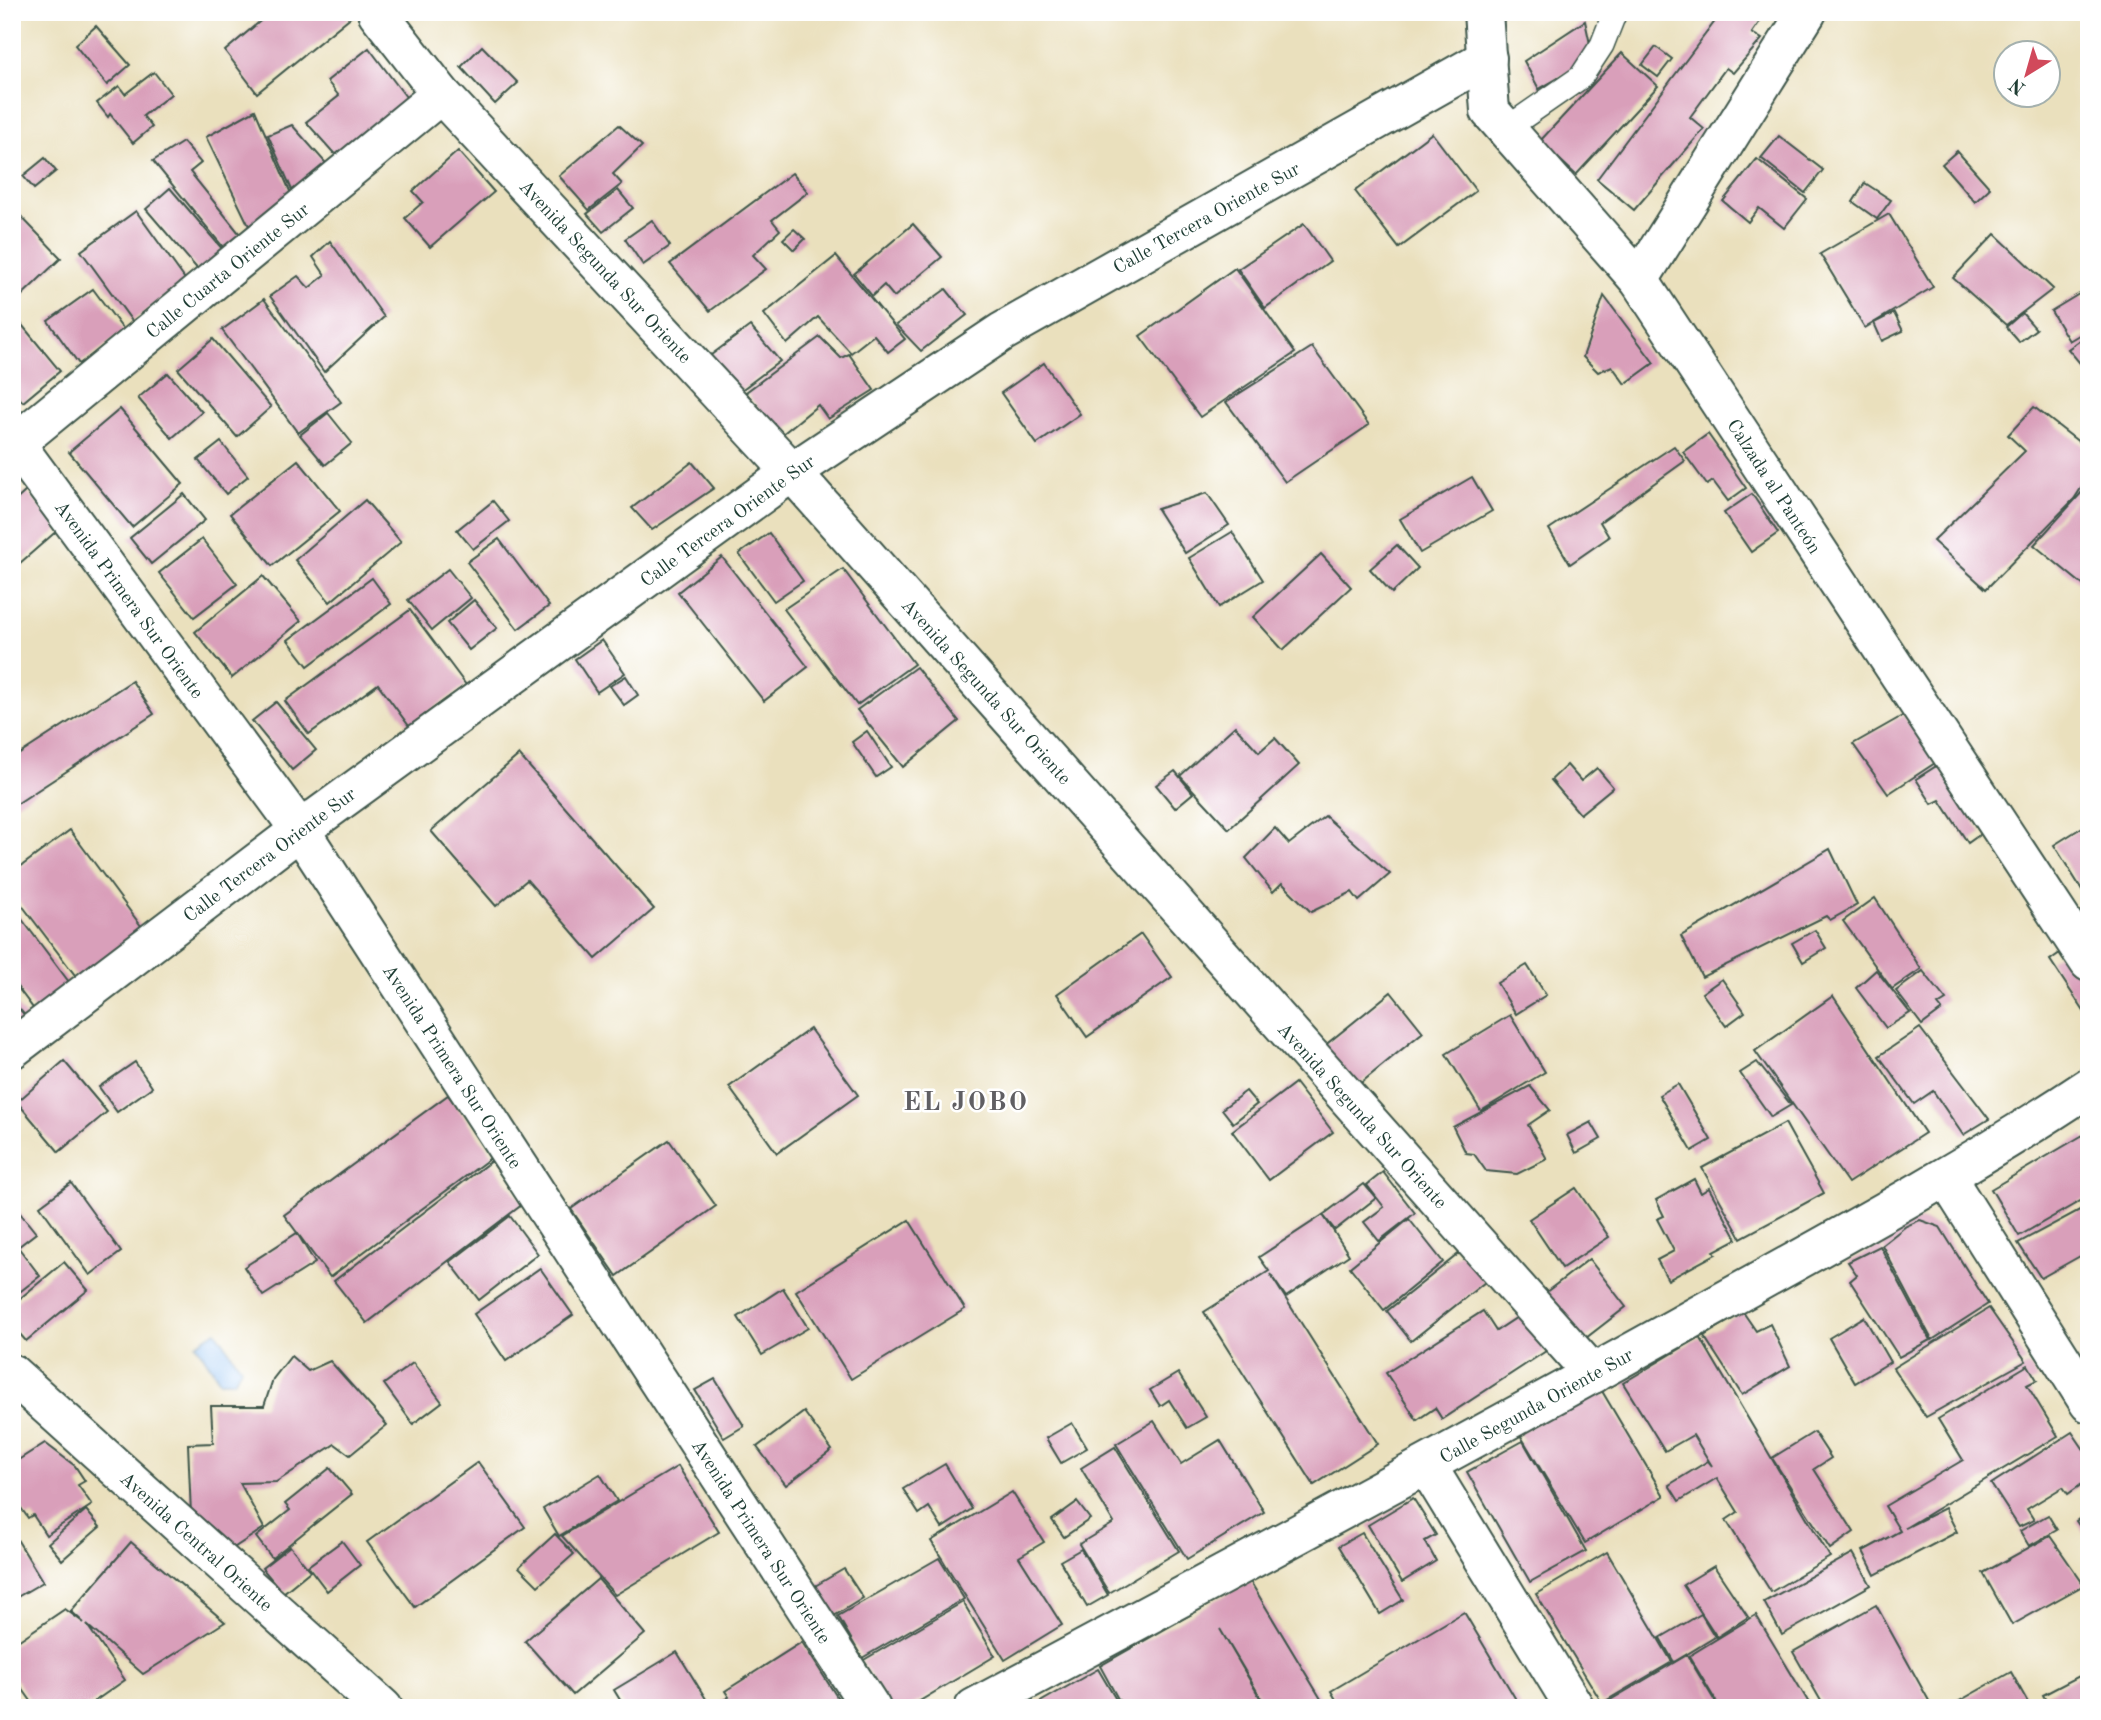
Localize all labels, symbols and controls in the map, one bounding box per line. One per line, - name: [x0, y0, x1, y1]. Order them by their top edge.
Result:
- north arrow: [1993, 38, 2062, 108]
- text: N: [2006, 73, 2030, 98]
- street label: Calle Tercera Oriente Sur: [1111, 160, 1304, 279]
- street label: Avenida Segunda Sur Oriente: [514, 177, 694, 368]
- street label: Calle Cuarta Oriente Sur: [144, 200, 314, 343]
- street label: Calzada al Panteón: [1722, 417, 1823, 558]
- street label: Calle Tercera Oriente Sur: [638, 452, 819, 592]
- street label: Avenida Primera Sur Oriente: [50, 498, 206, 703]
- street label: Avenida Segunda Sur Oriente: [897, 596, 1073, 789]
- street label: Calle Tercera Oriente Sur: [181, 785, 360, 927]
- street label: Avenida Primera Sur Oriente: [378, 962, 524, 1173]
- street label: Avenida Segunda Sur Oriente: [1273, 1020, 1449, 1213]
- district label: EL JOBO: [903, 1090, 1029, 1116]
- street label: Calle Segunda Oriente Sur: [1437, 1346, 1637, 1468]
- street label: Avenida Primera Sur Oriente: [687, 1437, 833, 1648]
- street label: Avenida Central Oriente: [115, 1470, 275, 1616]

